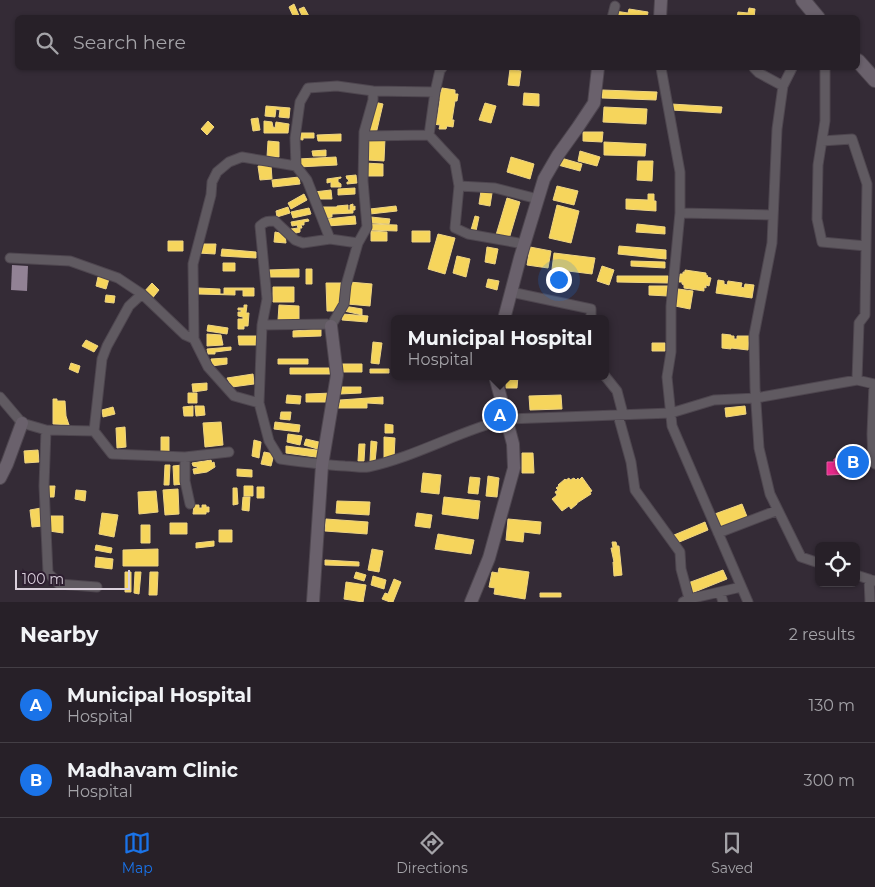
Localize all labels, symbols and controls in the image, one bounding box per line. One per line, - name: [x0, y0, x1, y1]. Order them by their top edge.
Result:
- search box: [15, 15, 860, 70]
- icon: search: [33, 29, 61, 57]
- text: Search here: [73, 31, 186, 54]
- your location: [546, 267, 572, 293]
- popup: [391, 315, 609, 380]
- text: Municipal Hospital: [408, 327, 592, 350]
- text: Hospital: [408, 350, 473, 369]
- pin: A: [484, 396, 516, 434]
- pin: B: [837, 443, 869, 481]
- map controls: [815, 542, 860, 587]
- button: locate: [815, 542, 860, 587]
- scale bar: [15, 567, 130, 590]
- text: 100 m: [22, 570, 64, 588]
- text: Nearby: [20, 622, 99, 647]
- text: 2 results: [789, 625, 855, 644]
- text: Municipal Hospital: [67, 684, 252, 707]
- text: A: [30, 696, 42, 715]
- text: 130 m: [808, 696, 855, 715]
- text: Hospital: [67, 707, 133, 726]
- text: Madhavam Clinic: [67, 759, 238, 782]
- text: B: [30, 771, 42, 790]
- text: 300 m: [804, 771, 855, 790]
- text: Hospital: [67, 782, 133, 801]
- tab: Map: [122, 829, 153, 877]
- tab: Directions: [396, 829, 468, 877]
- tab: Saved: [711, 829, 753, 877]

